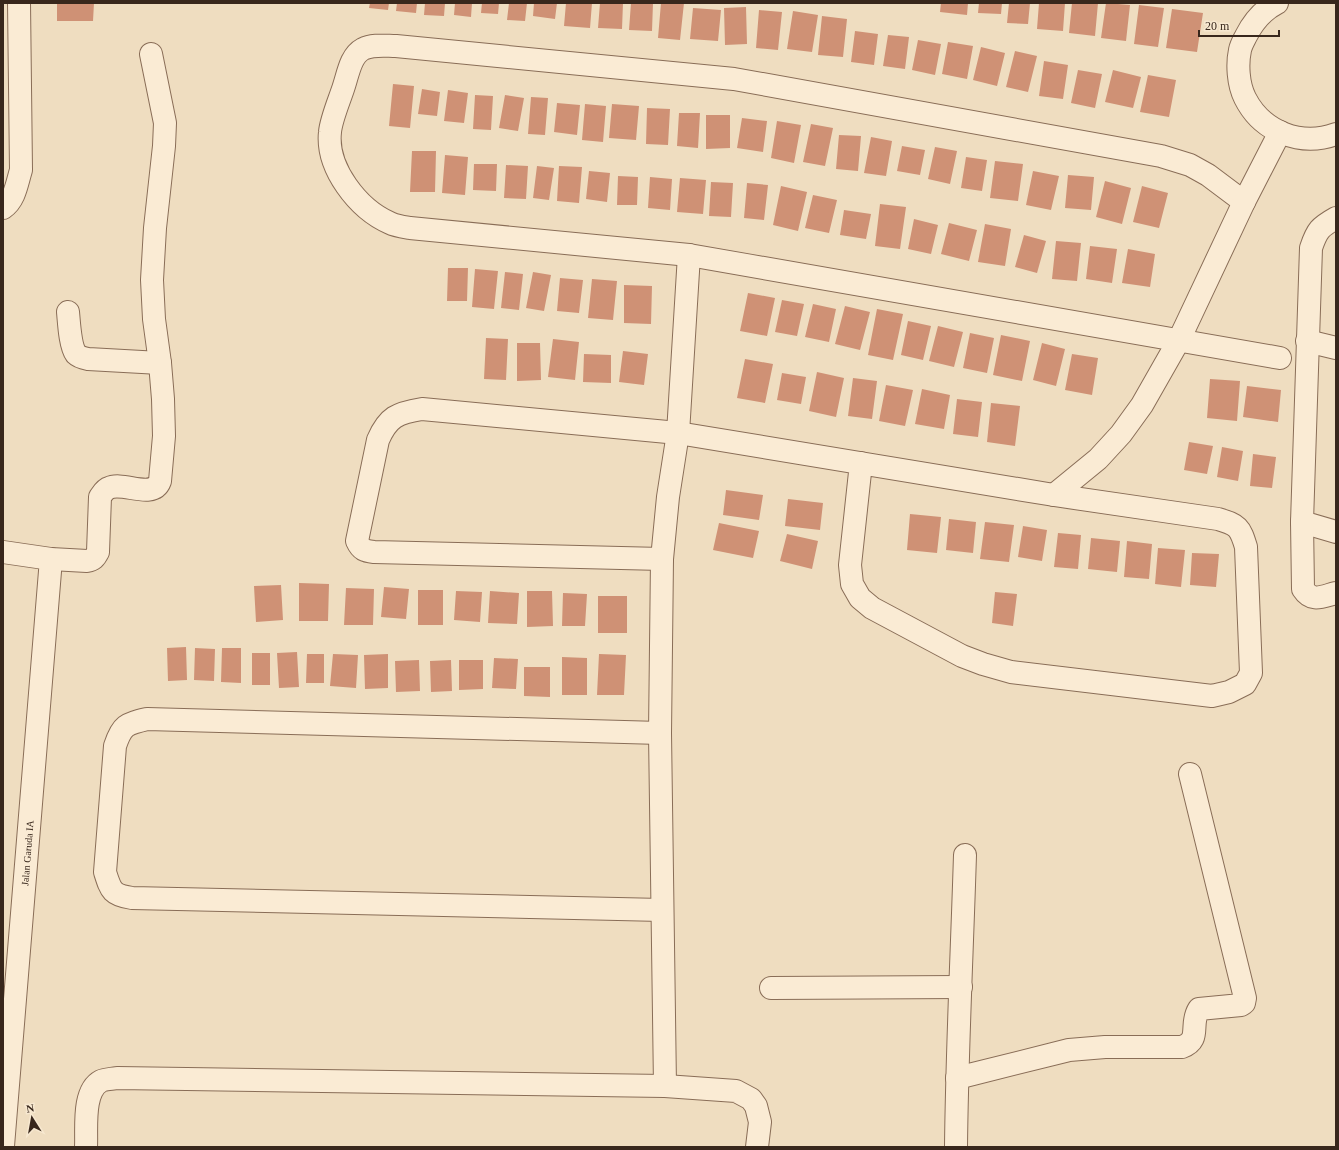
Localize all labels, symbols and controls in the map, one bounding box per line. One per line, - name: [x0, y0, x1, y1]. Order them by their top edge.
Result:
- scale bar: [1199, 12, 1279, 38]
- text: 20 m: [1205, 19, 1230, 33]
- street label: Jalan Garuda IA: [19, 819, 36, 886]
- north arrow: [12, 1098, 52, 1138]
- text: N: [25, 1102, 35, 1115]

